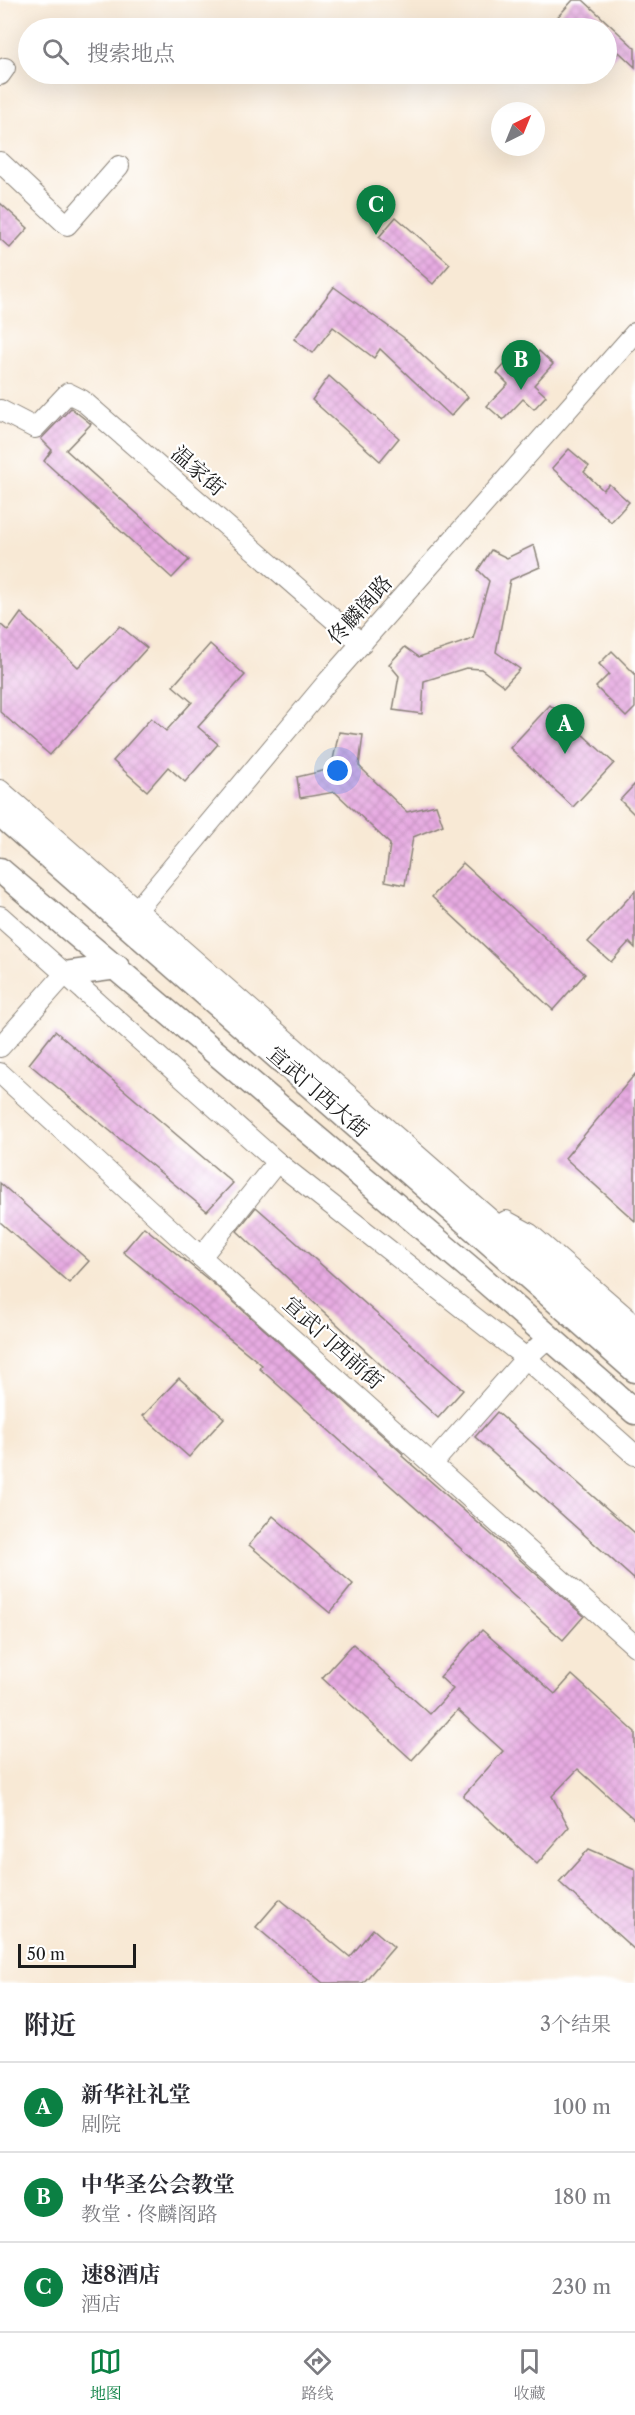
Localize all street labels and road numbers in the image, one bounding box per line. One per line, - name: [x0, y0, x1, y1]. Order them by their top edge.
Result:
- street label: 温家街: [166, 441, 230, 501]
- street label: 佟麟阁路: [322, 570, 397, 649]
- street label: 宣武门西大街: [263, 1041, 374, 1142]
- street label: 宣武门西前街: [278, 1291, 389, 1394]

